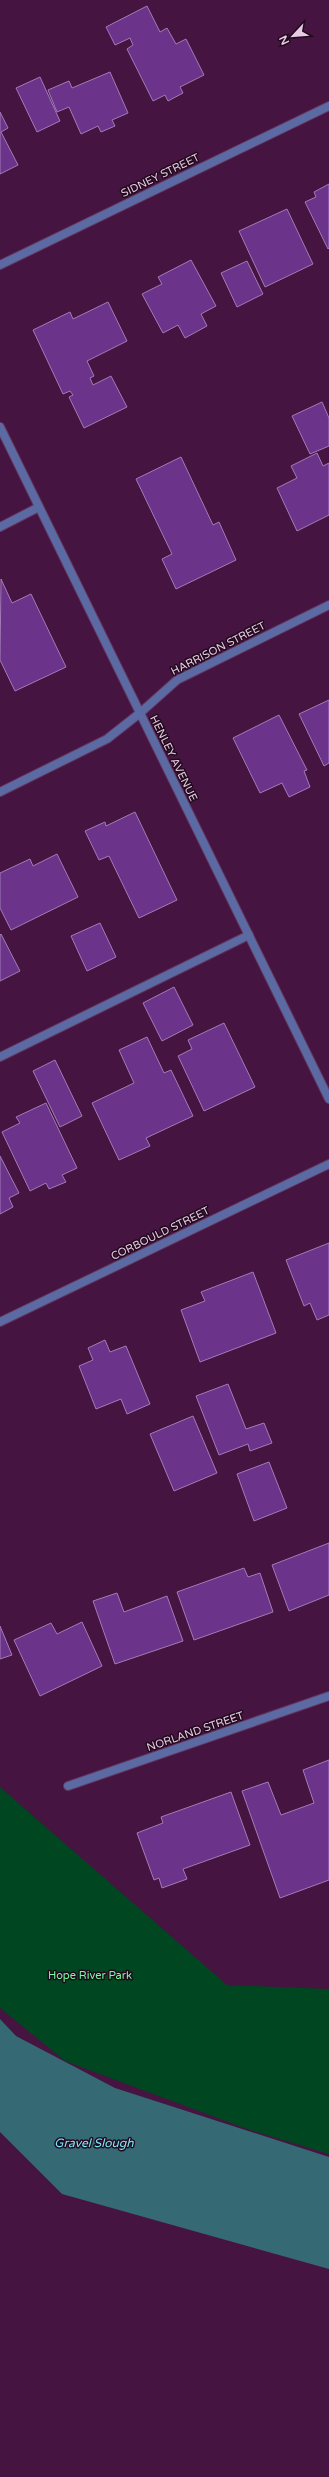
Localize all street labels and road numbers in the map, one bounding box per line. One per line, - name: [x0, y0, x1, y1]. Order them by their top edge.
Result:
- street label: SIDNEY STREET: [119, 151, 202, 200]
- street label: HARRISON STREET: [169, 619, 268, 678]
- street label: HENLEY AVENUE: [147, 713, 200, 803]
- street label: CORBOULD STREET: [109, 1204, 212, 1263]
- street label: NORLAND STREET: [145, 1709, 246, 1754]

